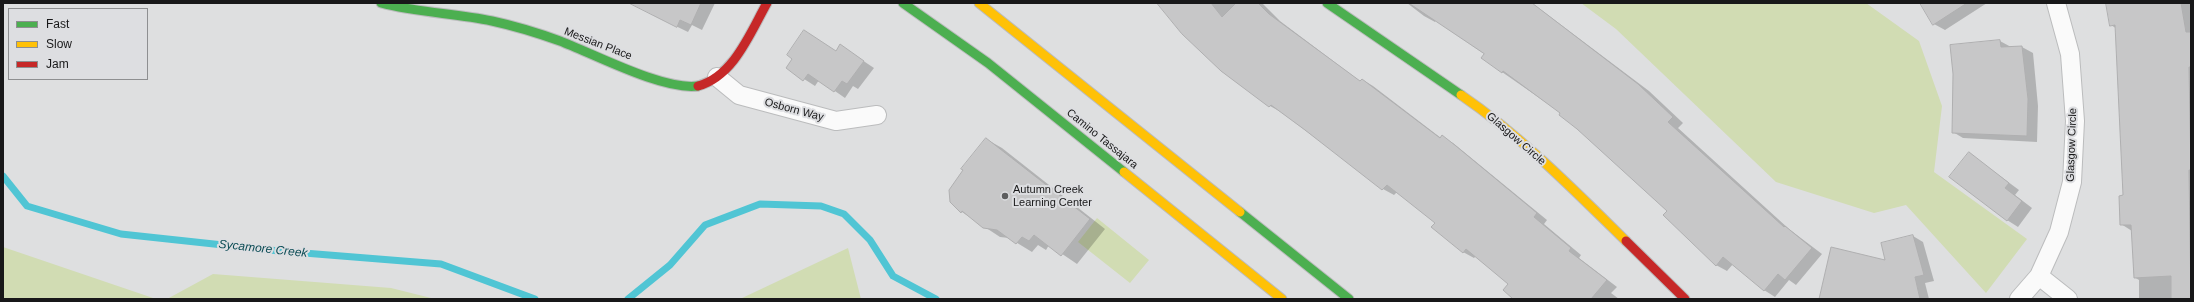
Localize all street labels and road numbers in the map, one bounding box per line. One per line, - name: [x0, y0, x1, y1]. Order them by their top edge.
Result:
- street label: Messian Place: [562, 25, 634, 63]
- street label: Osborn Way: [763, 96, 825, 124]
- street label: Camino Tassajara: [1064, 106, 1140, 172]
- street label: Glasgow Circle: [2064, 108, 2080, 182]
- street label: Glasgow Circle: [1484, 110, 1548, 168]

